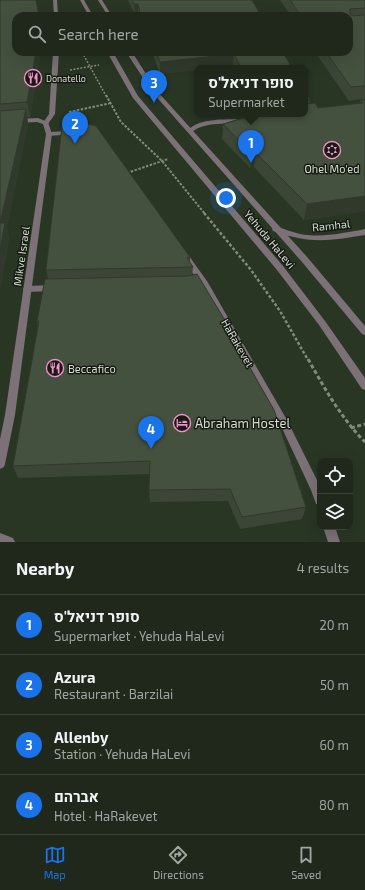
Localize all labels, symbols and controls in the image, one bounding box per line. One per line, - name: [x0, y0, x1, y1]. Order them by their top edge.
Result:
- search box: [12, 12, 353, 56]
- icon: search: [26, 23, 48, 45]
- text: Search here: [58, 25, 139, 43]
- popup: [194, 65, 308, 117]
- restaurant icon: Donatello: [23, 68, 43, 88]
- pin: 3: [141, 70, 167, 103]
- place label: Donatello: [46, 73, 86, 84]
- text: סופר דניאל'ס: [208, 73, 294, 91]
- text: Supermarket: [208, 94, 285, 110]
- pin: 2: [62, 111, 88, 144]
- pin: 1: [238, 130, 264, 163]
- synagogue icon: Ohel Mo'ed: [322, 140, 342, 160]
- place label: Ohel Mo'ed: [304, 162, 360, 175]
- your location: [216, 188, 236, 208]
- street label: Yehuda HaLevi: [242, 207, 298, 271]
- street label: Ramhal: [311, 216, 351, 233]
- street label: Mikve Israel: [10, 225, 32, 287]
- street label: HaRakevet: [219, 317, 257, 369]
- restaurant icon: Beccafico: [45, 358, 65, 378]
- place label: Beccafico: [68, 362, 116, 375]
- hotel icon: Abraham Hostel: [172, 413, 192, 433]
- place label: Abraham Hostel: [195, 415, 290, 431]
- pin: 4: [138, 416, 164, 449]
- map controls: [317, 458, 353, 530]
- button: locate: [317, 458, 353, 494]
- button: layers: [317, 494, 353, 530]
- text: Nearby: [16, 558, 74, 578]
- text: 4 results: [297, 560, 349, 576]
- text: סופר דניאל'ס: [54, 607, 140, 625]
- text: 1: [26, 617, 32, 633]
- text: 20 m: [320, 617, 349, 633]
- text: Supermarket · Yehuda HaLevi: [54, 628, 225, 644]
- text: Azura: [54, 668, 96, 686]
- text: 2: [25, 677, 33, 693]
- text: 50 m: [320, 677, 349, 693]
- text: Restaurant · Barzilai: [54, 686, 173, 702]
- text: Allenby: [54, 728, 108, 746]
- text: 3: [25, 737, 33, 753]
- text: 60 m: [319, 737, 349, 753]
- text: Station · Yehuda HaLevi: [54, 746, 190, 762]
- text: אברהם: [54, 787, 99, 805]
- text: 4: [25, 797, 33, 813]
- text: 80 m: [319, 797, 349, 813]
- text: Hotel · HaRakevet: [54, 808, 158, 824]
- tab: Map: [44, 844, 66, 881]
- tab: Directions: [153, 844, 204, 881]
- tab: Saved: [291, 844, 321, 881]

